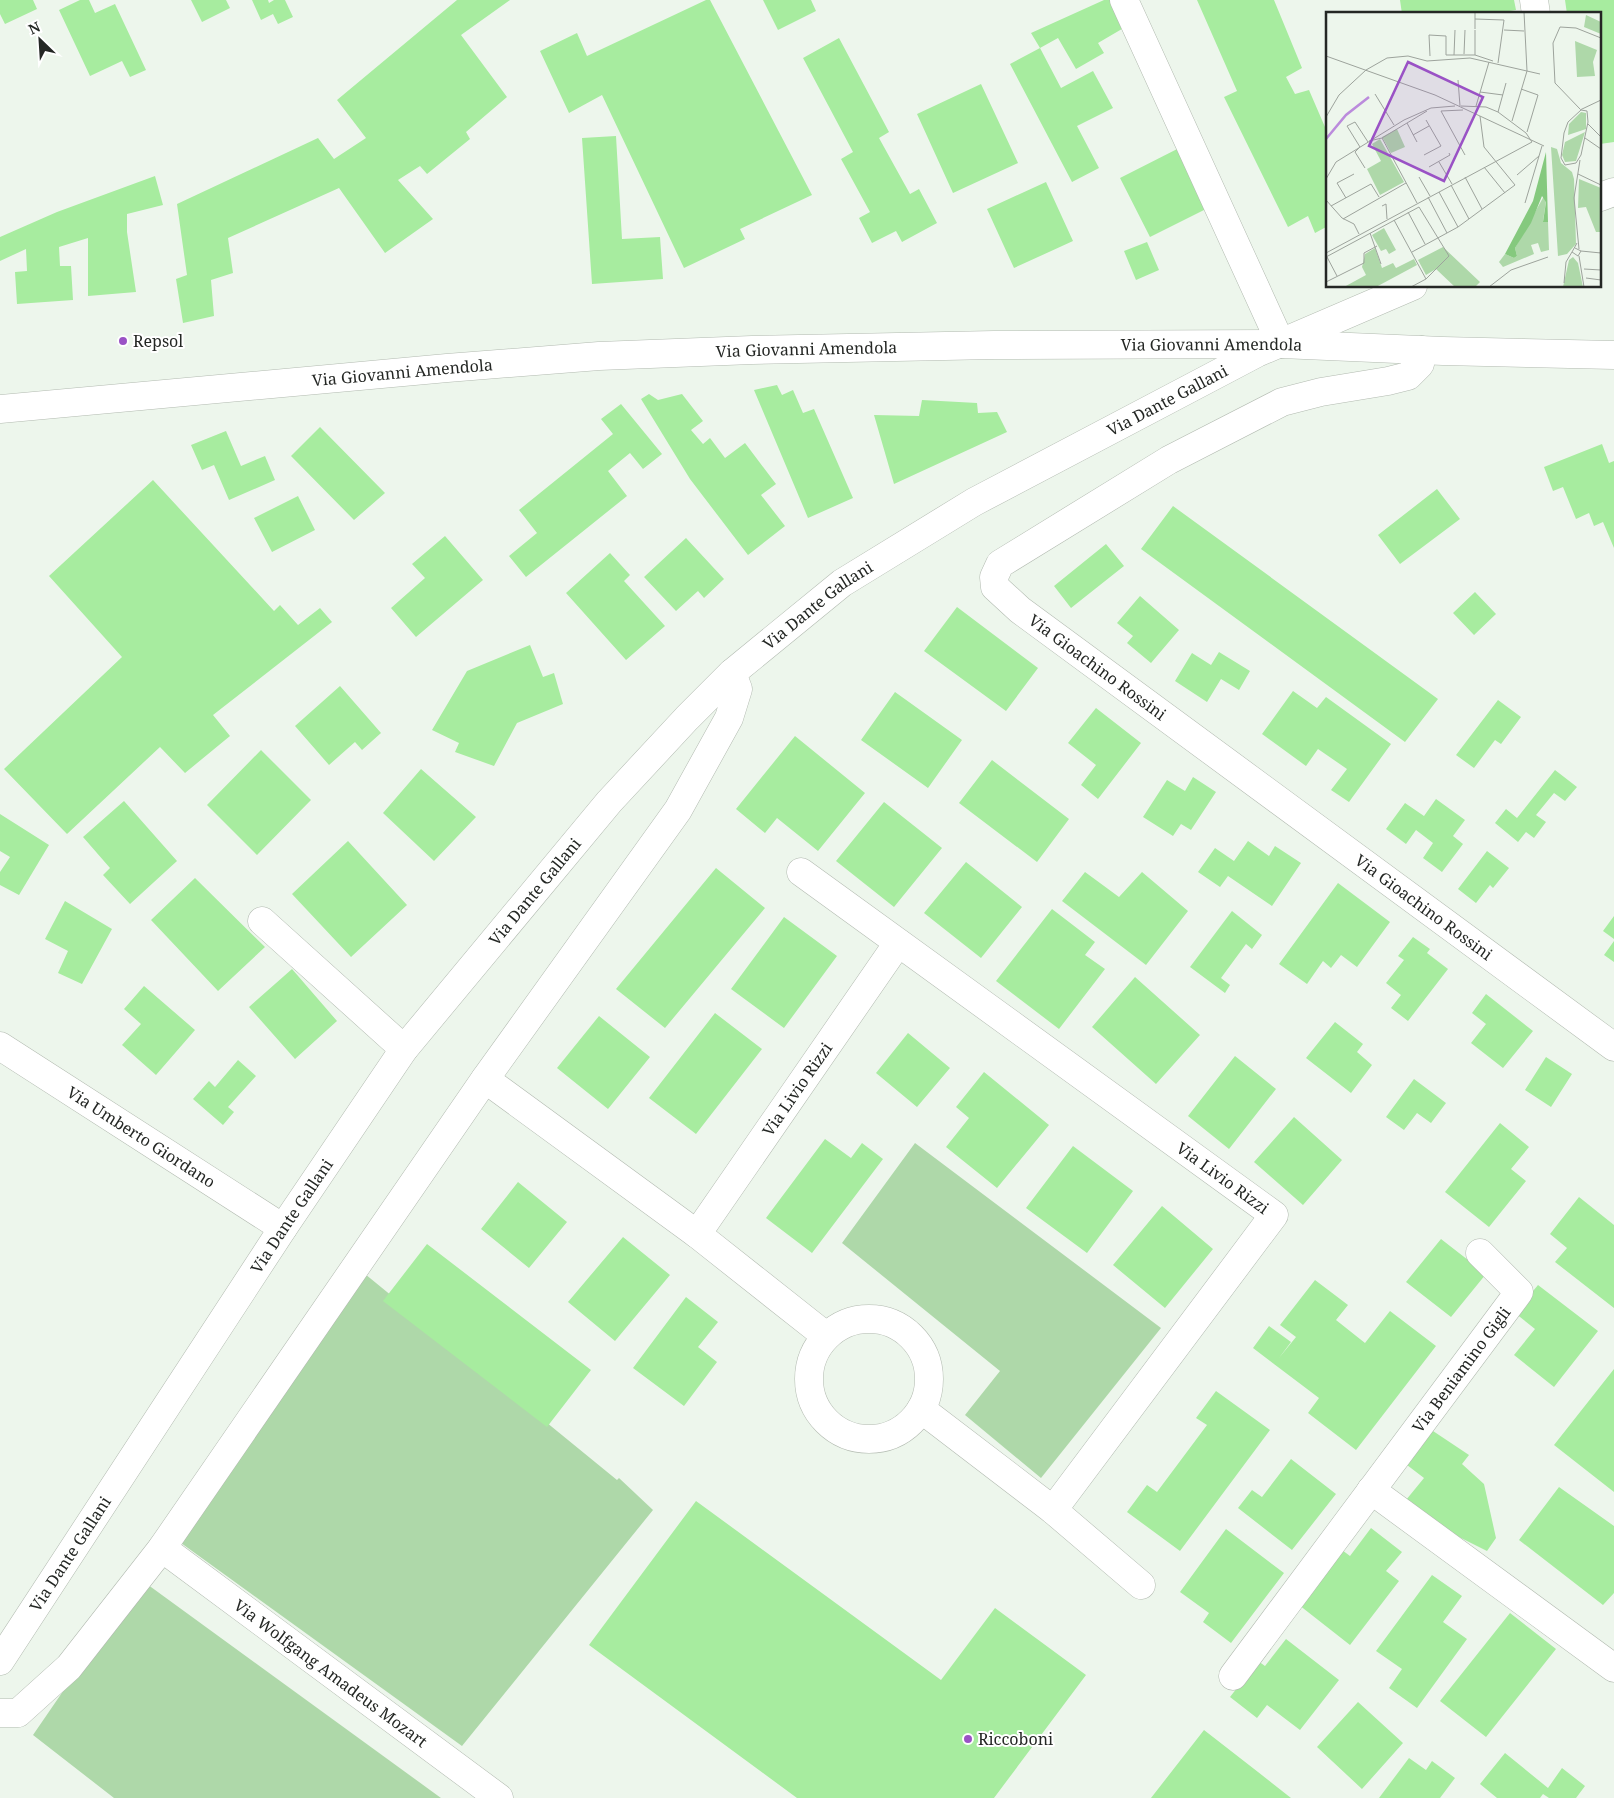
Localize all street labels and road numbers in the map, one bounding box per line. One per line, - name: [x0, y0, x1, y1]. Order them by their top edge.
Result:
- street label: Via Giovanni Amendola: [1121, 333, 1303, 356]
- street label: Via Giovanni Amendola: [715, 336, 897, 362]
- street label: Via Giovanni Amendola: [311, 353, 494, 391]
- street label: Via Dante Gallani: [1103, 359, 1231, 441]
- street label: Via Dante Gallani: [758, 556, 877, 654]
- street label: Via Gioachino Rossini: [1024, 609, 1171, 725]
- street label: Via Dante Gallani: [484, 833, 586, 950]
- street label: Via Gioachino Rossini: [1351, 849, 1497, 965]
- street label: Via Livio Rizzi: [757, 1038, 837, 1140]
- street label: Via Umberto Giordano: [63, 1081, 220, 1193]
- street label: Via Livio Rizzi: [1172, 1137, 1273, 1219]
- street label: Via Dante Gallani: [245, 1154, 338, 1278]
- street label: Via Beniamino Gigli: [1407, 1302, 1515, 1437]
- street label: Via Dante Gallani: [24, 1492, 116, 1616]
- street label: Via Wolfgang Amadeus Mozart: [229, 1594, 432, 1752]

